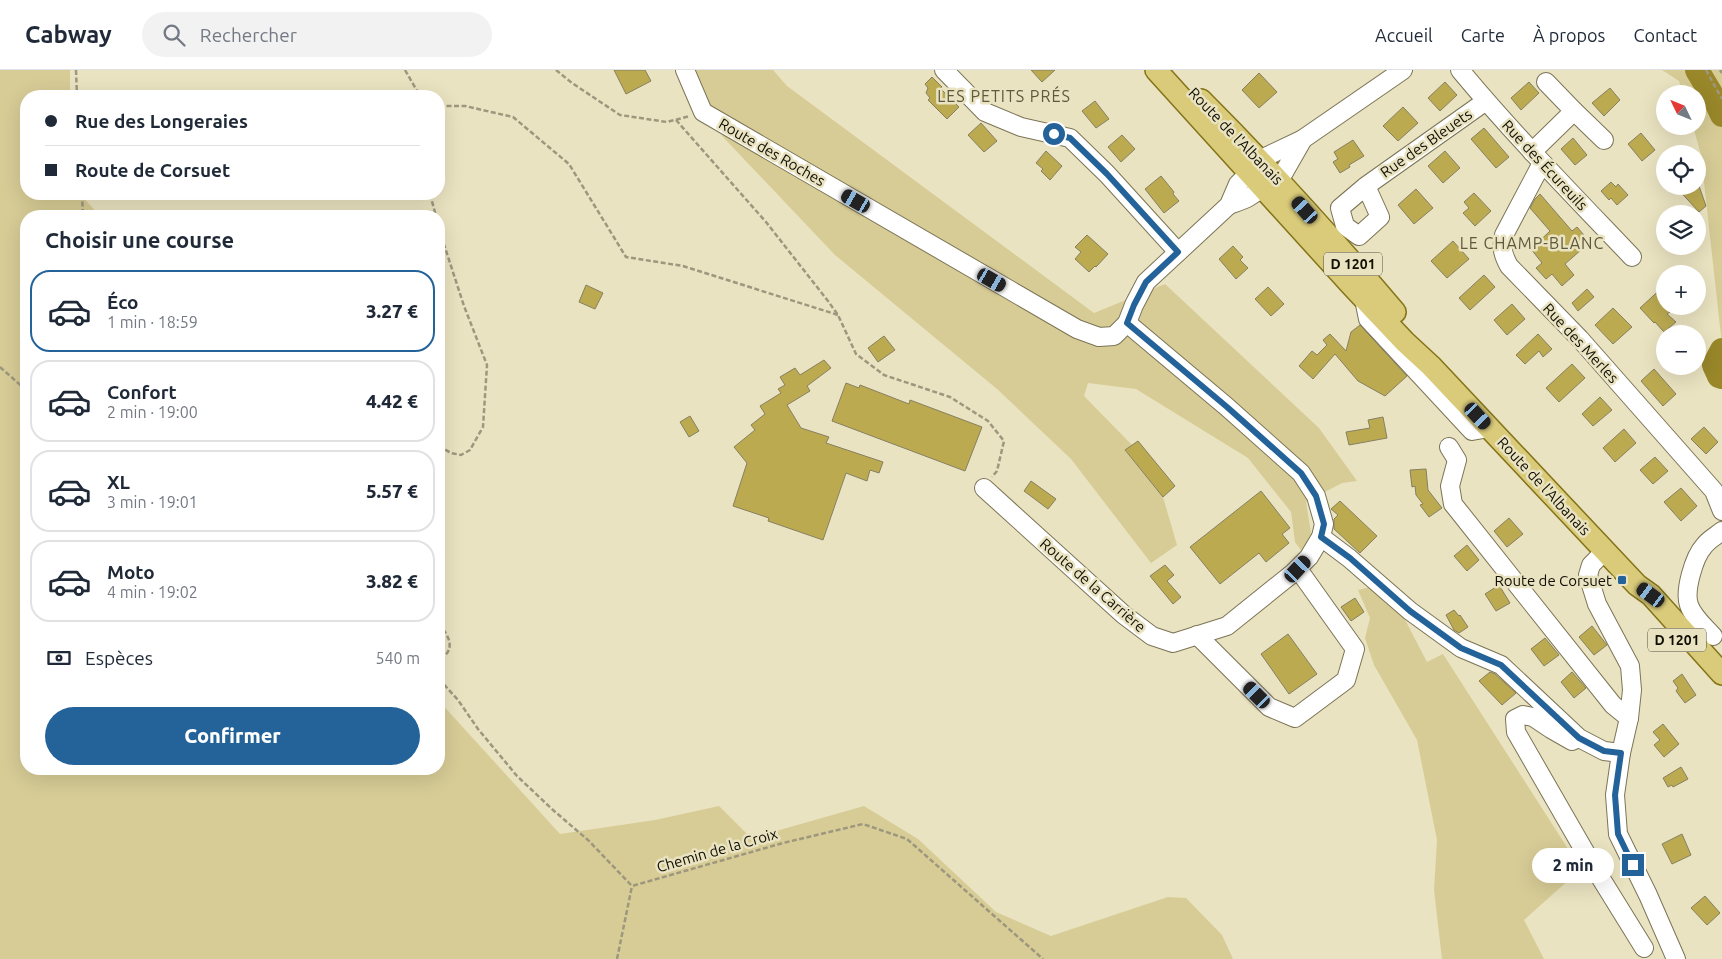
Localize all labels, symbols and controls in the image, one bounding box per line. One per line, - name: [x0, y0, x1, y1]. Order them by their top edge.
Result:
- search box: [142, 12, 492, 57]
- text: Cabway: [25, 21, 112, 48]
- icon: search: [160, 21, 188, 49]
- text: Rechercher: [200, 24, 297, 46]
- text: Accueil: [1375, 25, 1433, 45]
- text: Carte: [1461, 25, 1505, 45]
- text: À propos: [1533, 25, 1605, 45]
- text: Contact: [1633, 25, 1697, 45]
- street label: Route de l'Albanais: [1185, 84, 1287, 188]
- district label: LES PETITS PRÉS: [937, 85, 1071, 105]
- north arrow: [1656, 85, 1706, 135]
- map controls: [1656, 85, 1706, 375]
- street label: Rue des Bleuets: [1377, 105, 1475, 181]
- text: Rue des Longeraies: [75, 110, 248, 132]
- street label: Route des Roches: [716, 115, 828, 189]
- street label: Rue des Écureuils: [1499, 116, 1591, 214]
- route start: [1043, 123, 1065, 145]
- button: locate: [1656, 145, 1706, 195]
- text: Route de Corsuet: [75, 159, 230, 181]
- car: [839, 187, 872, 215]
- car: [1289, 194, 1320, 226]
- button: layers: [1656, 205, 1706, 255]
- text: Choisir une course: [45, 227, 234, 252]
- district label: LE CHAMP-BLANC: [1460, 234, 1604, 252]
- road number: D 1201: [1324, 252, 1382, 275]
- button: +: [1656, 265, 1706, 315]
- car: [975, 266, 1008, 294]
- icon: car: [47, 289, 92, 334]
- text: Éco: [107, 291, 139, 313]
- text: 3.27 €: [366, 300, 418, 322]
- street label: Rue des Merles: [1540, 300, 1622, 386]
- text: 1 min · 18:59: [107, 313, 198, 331]
- button: −: [1656, 325, 1706, 375]
- icon: car: [47, 379, 92, 424]
- text: Confort: [107, 381, 177, 403]
- text: 4.42 €: [366, 390, 418, 412]
- car: [1462, 400, 1493, 432]
- text: 2 min · 19:00: [107, 403, 198, 421]
- street label: Route de l'Albanais: [1494, 433, 1594, 539]
- icon: car: [47, 469, 92, 514]
- text: XL: [107, 471, 130, 493]
- text: 5.57 €: [366, 480, 418, 502]
- text: 3 min · 19:01: [107, 493, 198, 511]
- street label: Route de la Carrière: [1037, 535, 1149, 635]
- car: [1282, 553, 1313, 585]
- icon: car: [47, 559, 92, 604]
- text: Moto: [107, 561, 155, 583]
- text: 3.82 €: [366, 570, 418, 592]
- place label: Route de Corsuet: [1494, 572, 1612, 589]
- marker: Route de Corsuet: [1616, 574, 1628, 586]
- car: [1634, 580, 1667, 610]
- text: 4 min · 19:02: [107, 583, 198, 601]
- road number: D 1201: [1648, 628, 1706, 652]
- icon: cash: [45, 644, 73, 672]
- text: Espèces: [85, 647, 153, 669]
- text: 540 m: [375, 649, 420, 667]
- car: [1241, 679, 1272, 711]
- button: Confirmer: [45, 707, 420, 765]
- street label: Chemin de la Croix: [655, 824, 780, 875]
- callout: 2 min: [1533, 848, 1616, 882]
- route end: [1622, 854, 1644, 876]
- text: 2 min: [1553, 856, 1593, 874]

